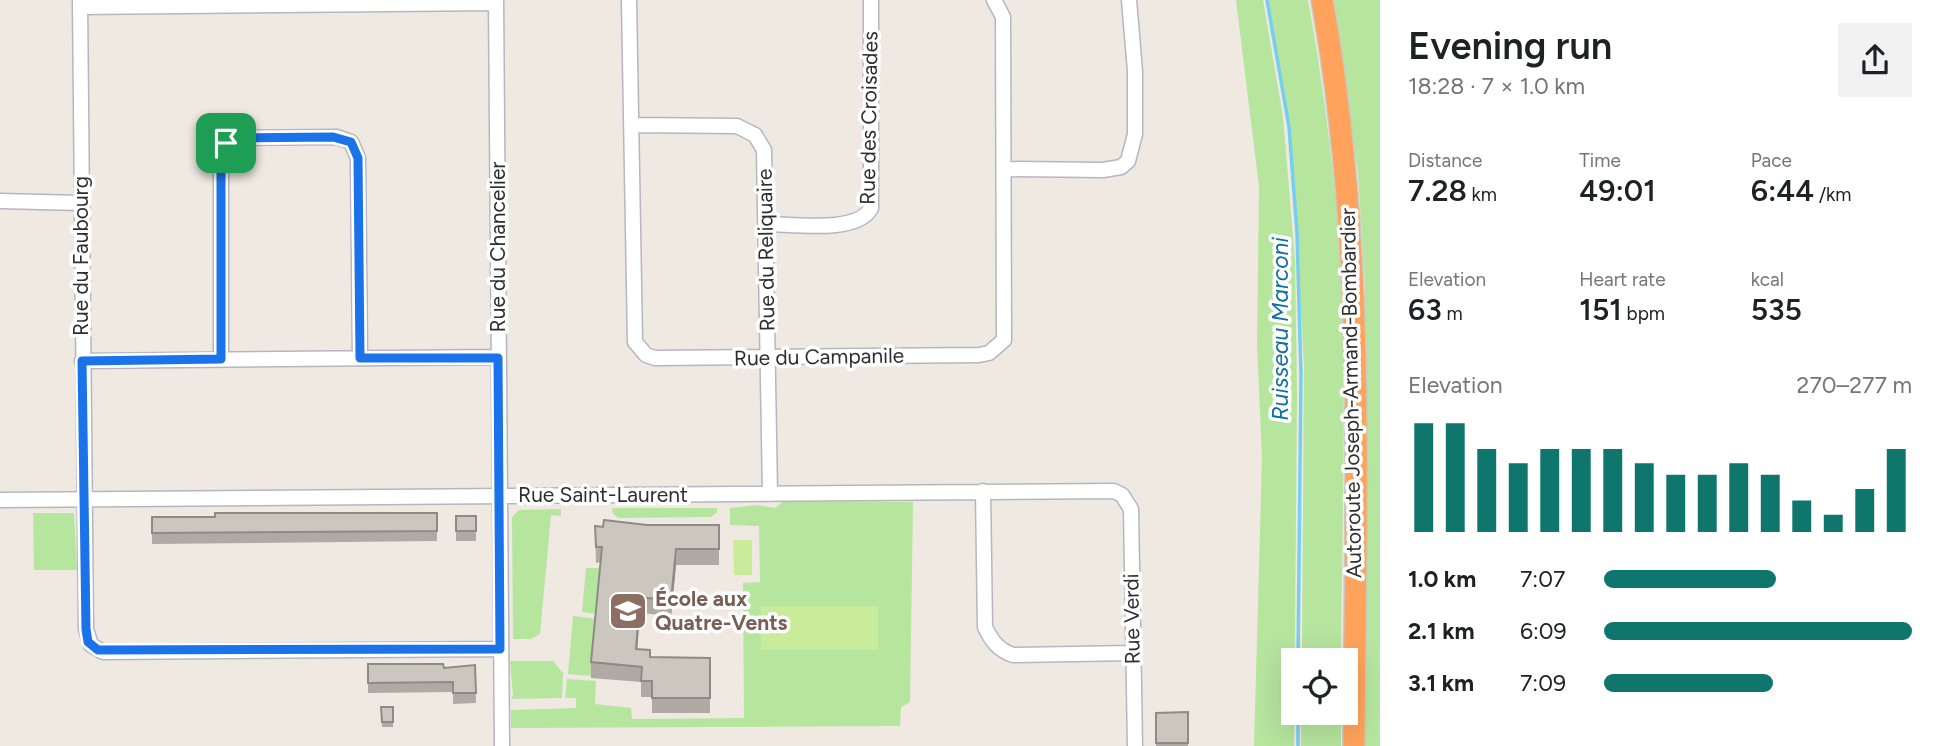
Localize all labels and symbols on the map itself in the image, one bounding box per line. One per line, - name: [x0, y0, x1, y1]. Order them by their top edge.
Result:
- street label: Rue des Croisades: [854, 31, 883, 205]
- pin: [196, 113, 256, 173]
- street label: Rue du Chancelier: [485, 162, 510, 332]
- street label: Rue du Reliquaire: [752, 168, 779, 332]
- street label: Rue du Faubourg: [68, 176, 93, 336]
- street label: Autoroute Joseph-Armand-Bombardier: [1335, 208, 1366, 578]
- water label: Ruisseau Marconi: [1266, 237, 1294, 421]
- street label: Rue du Campanile: [734, 343, 904, 370]
- street label: Rue Saint-Laurent: [518, 482, 688, 507]
- street label: Rue Verdi: [1118, 573, 1145, 665]
- place label: École aux Quatre-Vents: [655, 586, 788, 635]
- school or university icon: École aux Quatre-Vents: [607, 590, 649, 632]

